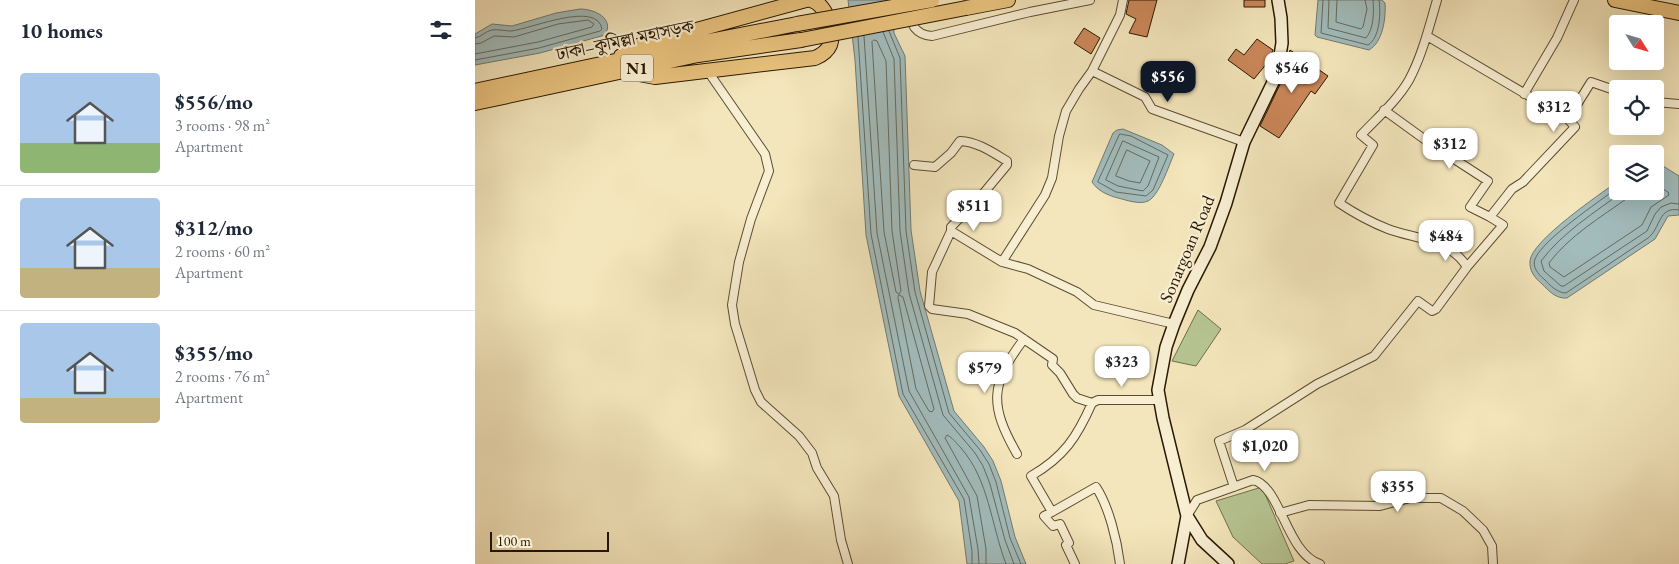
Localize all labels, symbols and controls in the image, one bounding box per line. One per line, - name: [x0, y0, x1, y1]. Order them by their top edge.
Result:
- street label: ঢাকা–কুমিল্লা মহাসড়ক: [553, 13, 697, 66]
- north arrow: [1609, 15, 1664, 70]
- map controls: [1609, 15, 1664, 200]
- icon: filters: [427, 16, 455, 44]
- text: 10 homes: [20, 17, 103, 44]
- pin: $546: [1262, 52, 1322, 94]
- road number: N1: [621, 54, 653, 82]
- text: $546: [1276, 57, 1308, 78]
- pin: $556: [1138, 61, 1198, 103]
- text: $556: [1152, 66, 1184, 87]
- button: locate: [1609, 80, 1664, 135]
- text: $556/mo: [175, 88, 253, 115]
- pin: $312: [1524, 90, 1584, 133]
- icon: home: [60, 93, 120, 153]
- text: $312: [1538, 96, 1570, 117]
- text: 3 rooms · 98 m²: [175, 115, 270, 136]
- pin: $312: [1420, 128, 1480, 170]
- text: $312: [1434, 133, 1466, 154]
- text: Apartment: [175, 136, 243, 157]
- button: layers: [1609, 145, 1664, 200]
- pin: $511: [944, 190, 1004, 232]
- street label: Sonargoan Road: [1154, 191, 1220, 306]
- text: $511: [958, 195, 990, 216]
- text: $312/mo: [175, 214, 253, 241]
- icon: home: [60, 218, 120, 278]
- pin: $484: [1416, 220, 1476, 262]
- text: $484: [1430, 225, 1462, 246]
- text: 2 rooms · 60 m²: [175, 241, 270, 262]
- text: Apartment: [175, 262, 243, 283]
- text: $355/mo: [175, 339, 253, 366]
- icon: home: [60, 343, 120, 403]
- pin: $323: [1092, 346, 1152, 388]
- text: $323: [1106, 351, 1138, 372]
- pin: $579: [955, 352, 1015, 394]
- text: $579: [969, 357, 1001, 378]
- text: 2 rooms · 76 m²: [175, 366, 270, 387]
- text: Apartment: [175, 387, 243, 408]
- pin: $1,020: [1224, 430, 1306, 472]
- text: $1,020: [1242, 435, 1288, 456]
- pin: $355: [1368, 470, 1428, 513]
- text: $355: [1382, 476, 1414, 497]
- scale bar: [490, 529, 609, 552]
- text: 100 m: [497, 532, 531, 550]

